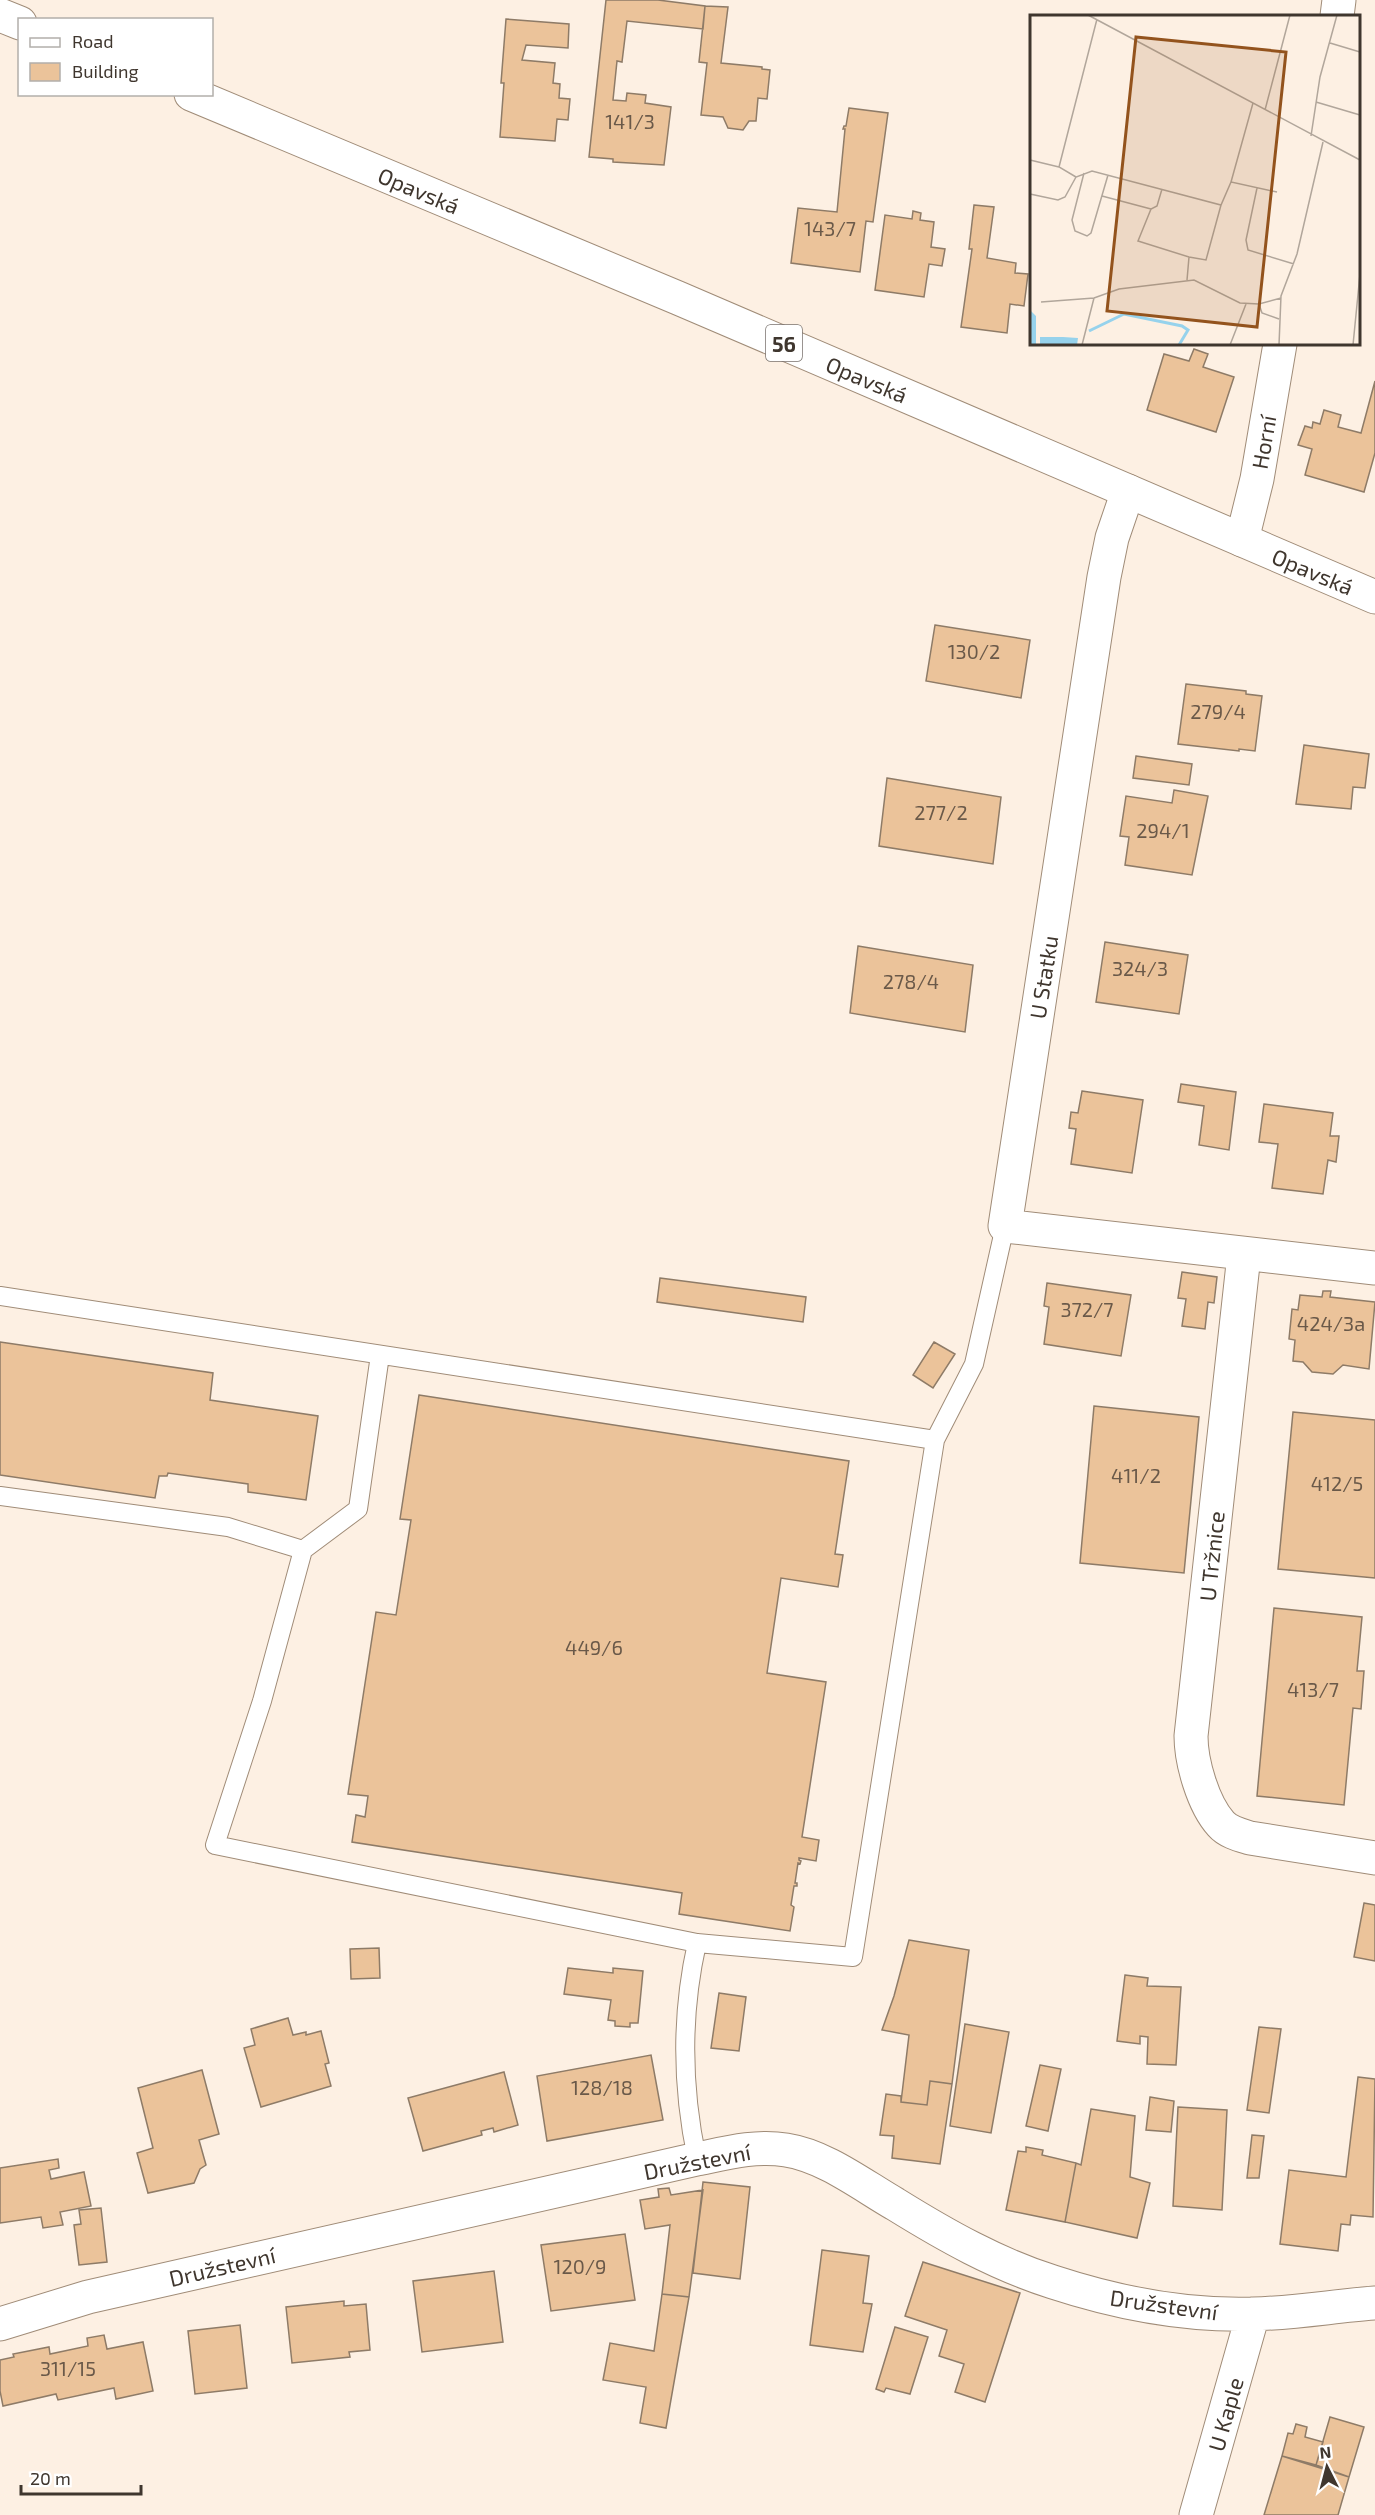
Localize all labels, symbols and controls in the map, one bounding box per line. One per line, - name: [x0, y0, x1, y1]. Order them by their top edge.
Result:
- inset map: [1030, 15, 1360, 345]
- legend: [18, 18, 213, 96]
- text: Road: [72, 30, 113, 52]
- text: Building: [72, 60, 139, 82]
- house number: 141/3: [605, 109, 655, 133]
- street label: Opavská: [374, 161, 464, 219]
- house number: 143/7: [804, 216, 856, 240]
- road number: 56: [766, 325, 802, 361]
- street label: Opavská: [822, 350, 912, 408]
- street label: Horní: [1245, 412, 1281, 471]
- street label: Opavská: [1268, 542, 1358, 600]
- house number: 130/2: [948, 639, 1000, 663]
- house number: 279/4: [1190, 699, 1246, 723]
- house number: 277/2: [914, 800, 968, 824]
- house number: 294/1: [1136, 818, 1190, 842]
- street label: U Statku: [1024, 933, 1062, 1021]
- house number: 324/3: [1112, 956, 1168, 980]
- house number: 278/4: [883, 969, 939, 993]
- house number: 372/7: [1060, 1297, 1114, 1321]
- house number: 424/3a: [1297, 1311, 1365, 1335]
- house number: 411/2: [1111, 1463, 1161, 1487]
- house number: 412/5: [1311, 1471, 1363, 1495]
- street label: U Tržnice: [1193, 1510, 1229, 1602]
- house number: 449/6: [565, 1635, 623, 1659]
- house number: 413/7: [1287, 1677, 1339, 1701]
- house number: 128/18: [571, 2075, 633, 2099]
- street label: Družstevní: [641, 2138, 754, 2184]
- street label: Družstevní: [166, 2241, 279, 2291]
- house number: 120/9: [553, 2254, 607, 2278]
- street label: Družstevní: [1109, 2284, 1221, 2325]
- house number: 311/15: [40, 2356, 96, 2380]
- street label: U Kaple: [1202, 2374, 1248, 2454]
- north arrow: [1297, 2437, 1357, 2497]
- text: N: [1319, 2442, 1332, 2462]
- scale bar: [21, 2458, 141, 2496]
- text: 20 m: [30, 2467, 71, 2489]

